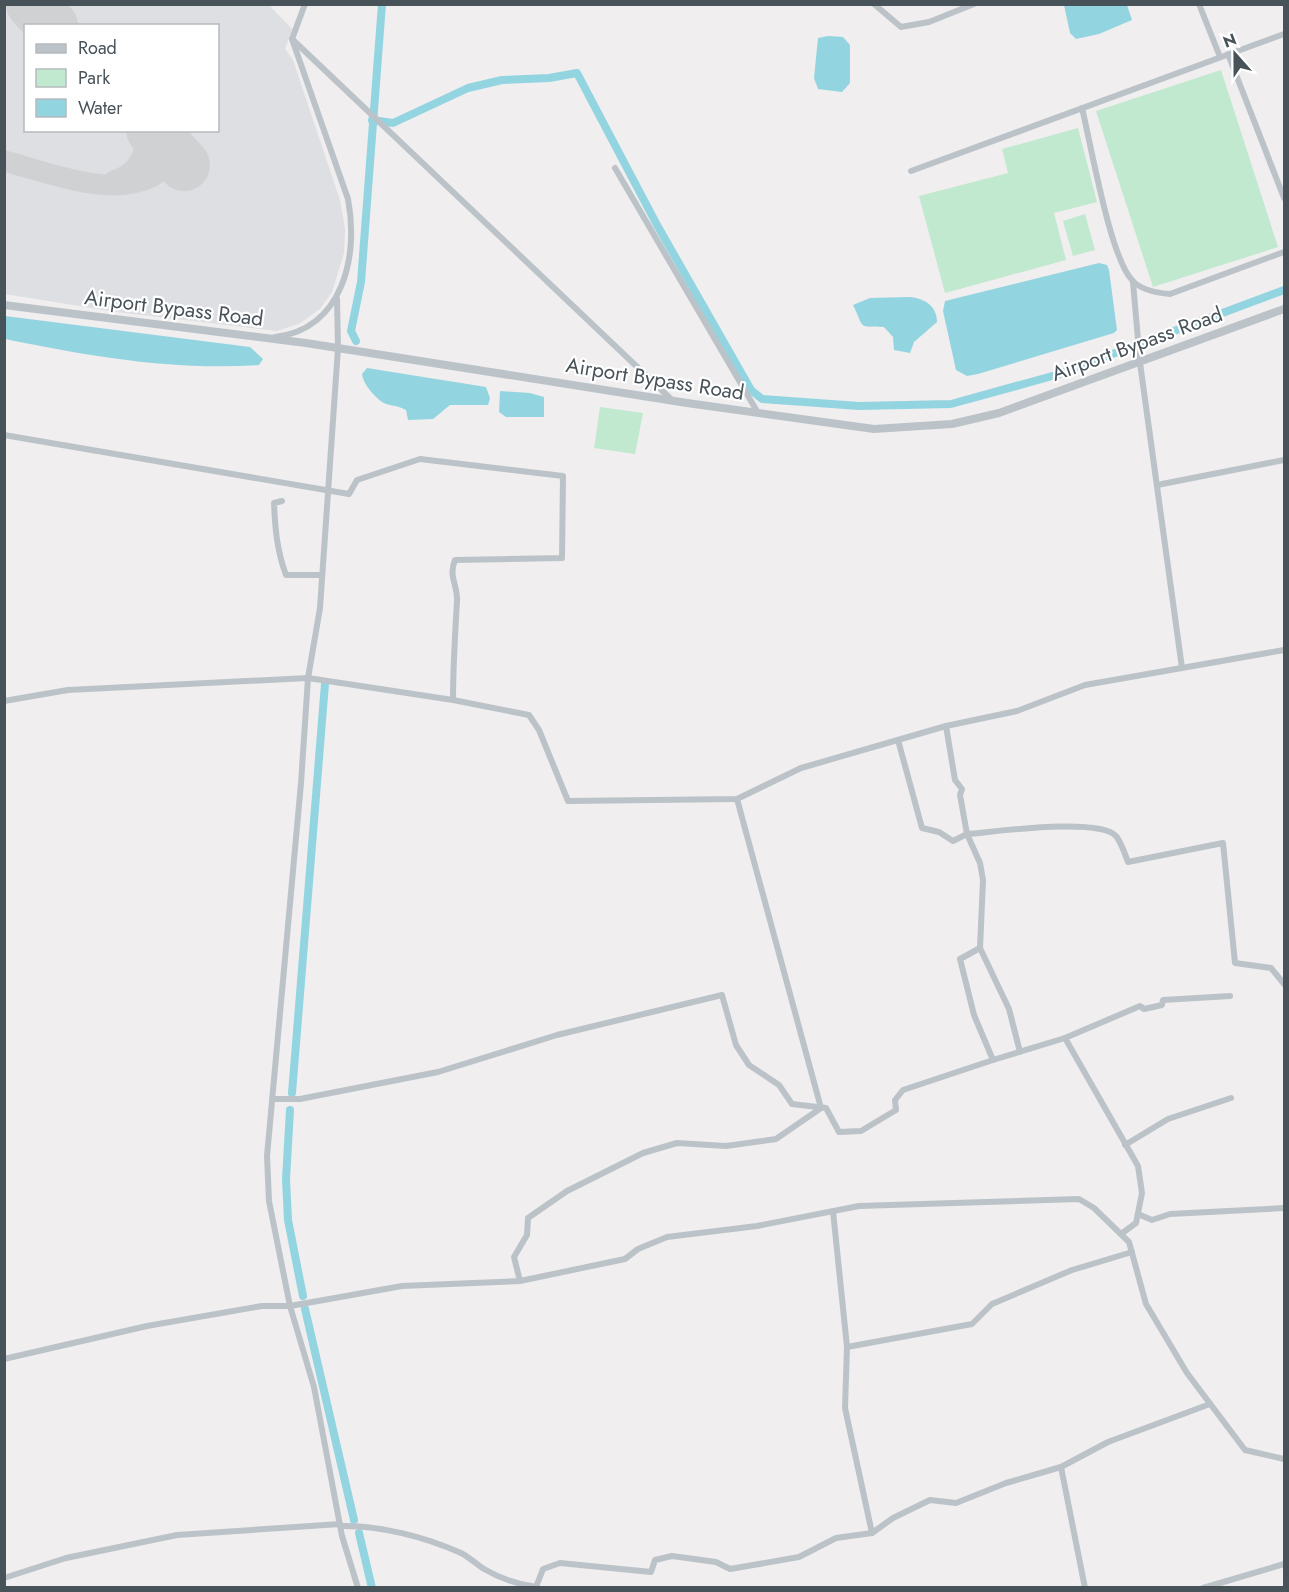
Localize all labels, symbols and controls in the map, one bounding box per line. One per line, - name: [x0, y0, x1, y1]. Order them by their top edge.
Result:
- legend: [24, 24, 219, 132]
- north arrow: [1205, 24, 1265, 84]
- text: N: [1220, 27, 1240, 53]
- text: Road: [78, 35, 117, 61]
- text: Park: [78, 65, 110, 91]
- text: Water: [78, 95, 123, 121]
- street label: Airport Bypass Road: [83, 282, 265, 334]
- street label: Airport Bypass Road: [1047, 299, 1227, 389]
- street label: Airport Bypass Road: [564, 350, 746, 408]

